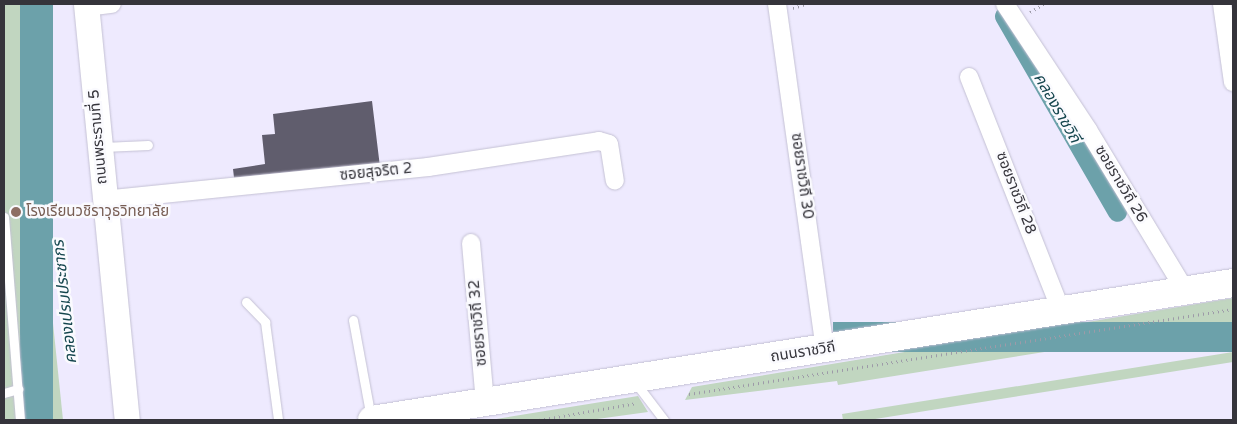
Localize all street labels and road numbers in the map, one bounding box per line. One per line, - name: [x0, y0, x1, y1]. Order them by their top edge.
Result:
- street label: ถนนพระรามที่ 5: [85, 89, 111, 185]
- street label: ซอยราชวิถี 30: [787, 132, 817, 220]
- street label: ซอยราชวิถี 26: [1091, 142, 1151, 226]
- street label: ซอยราชวิถี 28: [992, 149, 1040, 237]
- street label: ซอยสุจริต 2: [339, 159, 413, 185]
- street label: ซอยราชวิถี 32: [465, 279, 491, 367]
- street label: ถนนราชวิถี: [769, 338, 837, 366]

